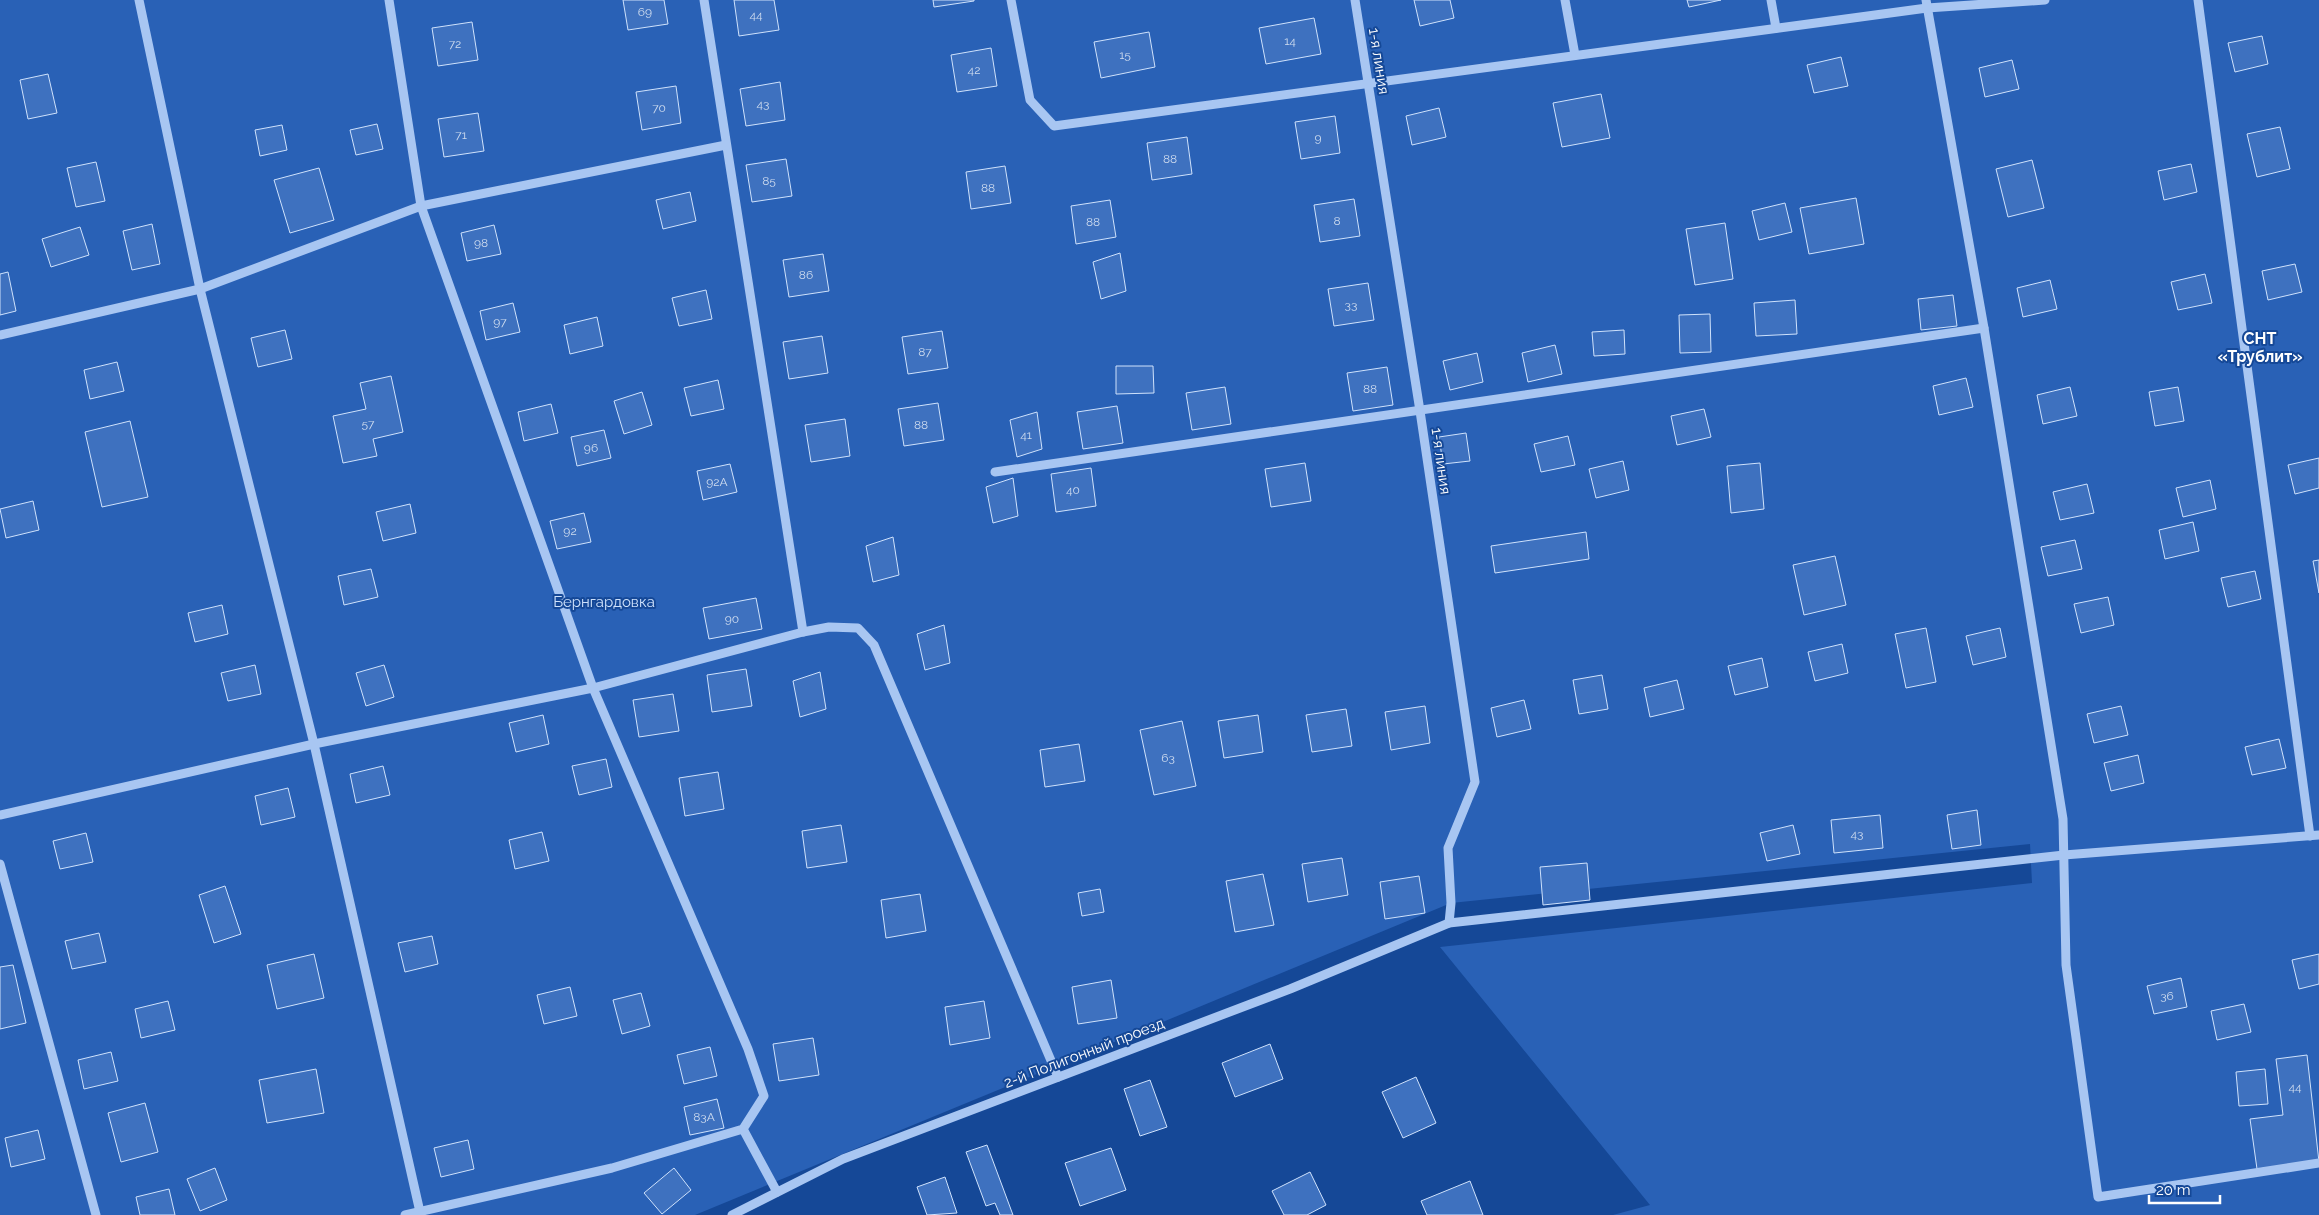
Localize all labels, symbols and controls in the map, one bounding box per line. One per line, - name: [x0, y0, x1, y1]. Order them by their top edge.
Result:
- house number: 69: [638, 5, 652, 19]
- house number: 44: [749, 8, 763, 22]
- street label: 1-я линия: [1365, 26, 1393, 96]
- house number: 14: [1284, 34, 1296, 48]
- house number: 72: [449, 37, 461, 51]
- house number: 15: [1119, 48, 1131, 62]
- house number: 42: [968, 63, 980, 77]
- house number: 43: [757, 97, 769, 111]
- house number: 70: [652, 101, 666, 115]
- house number: 71: [455, 128, 467, 142]
- house number: 9: [1314, 131, 1322, 145]
- house number: 88: [1163, 152, 1177, 166]
- house number: 85: [762, 174, 776, 188]
- house number: 88: [981, 181, 995, 195]
- house number: 8: [1333, 214, 1341, 228]
- house number: 88: [1086, 215, 1100, 229]
- house number: 98: [474, 236, 488, 250]
- house number: 86: [799, 268, 813, 282]
- house number: 33: [1345, 298, 1357, 312]
- house number: 97: [493, 315, 507, 329]
- district label: СНТ «Трублит»: [2217, 329, 2303, 366]
- house number: 87: [918, 345, 932, 359]
- house number: 88: [1363, 382, 1377, 396]
- house number: 57: [362, 417, 375, 431]
- house number: 88: [914, 418, 928, 432]
- street label: 1-я линия: [1427, 427, 1455, 495]
- house number: 41: [1020, 428, 1032, 442]
- house number: 96: [584, 441, 598, 455]
- house number: 92А: [706, 475, 728, 489]
- house number: 40: [1066, 483, 1080, 497]
- house number: 92: [563, 524, 577, 538]
- park label: Бернгардовка: [553, 593, 655, 611]
- house number: 90: [725, 612, 739, 626]
- house number: 63: [1161, 751, 1175, 765]
- house number: 43: [1851, 827, 1863, 841]
- house number: 36: [2160, 989, 2174, 1003]
- street label: 2-й Полигонный проезд: [1001, 1014, 1167, 1092]
- house number: 44: [2288, 1080, 2302, 1094]
- house number: 83А: [693, 1110, 715, 1124]
- scale bar: [2149, 1172, 2220, 1204]
- text: 20 m: [2156, 1181, 2191, 1199]

